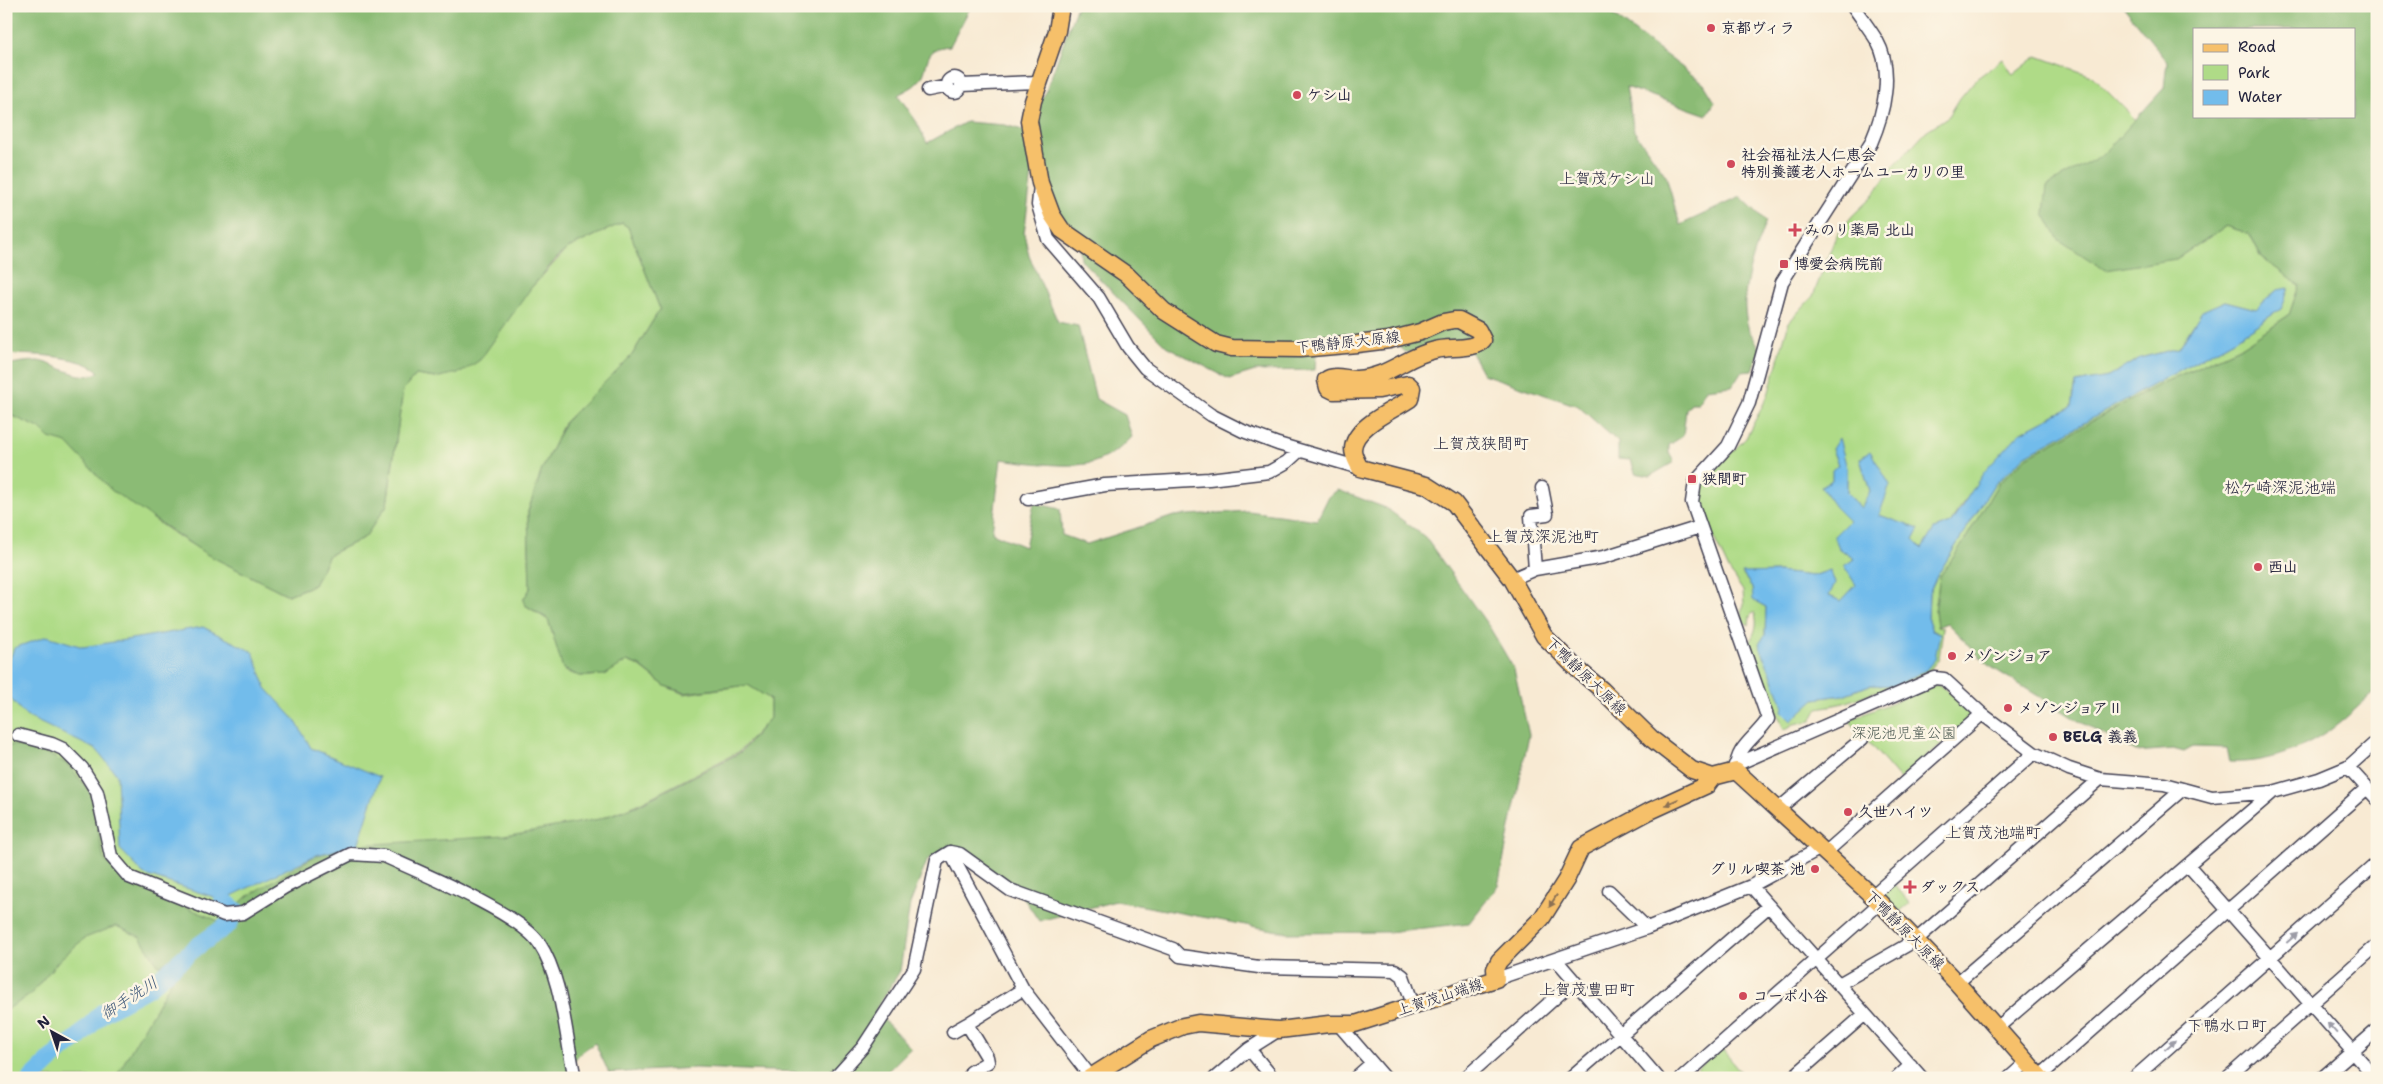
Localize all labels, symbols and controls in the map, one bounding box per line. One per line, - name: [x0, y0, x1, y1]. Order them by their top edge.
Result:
- place label: 京都ヴィラ: [1721, 18, 1795, 38]
- marker: 京都ヴィラ: [1705, 22, 1717, 34]
- legend: [2193, 28, 2356, 118]
- text: Road: [2238, 37, 2276, 57]
- text: Park: [2238, 63, 2270, 83]
- place label: ケシ山: [1307, 85, 1352, 105]
- text: Water: [2238, 87, 2282, 107]
- marker: ケシ山: [1291, 89, 1303, 101]
- place label: 社会福祉法人仁恵会 特別養護老人ホームユーカリの里: [1741, 145, 1965, 182]
- marker: 社会福祉法人仁恵会 特別養護老人ホームユーカリの里: [1725, 158, 1737, 170]
- district label: 上賀茂ケシ山: [1559, 168, 1655, 189]
- place label: みのり薬局 北山: [1805, 220, 1915, 240]
- marker: みのり薬局 北山: [1789, 224, 1801, 236]
- place label: 博愛会病院前: [1794, 254, 1884, 274]
- marker: 博愛会病院前: [1778, 258, 1790, 270]
- street label: 下鴨静原大原線: [1295, 327, 1401, 357]
- district label: 上賀茂狭間町: [1433, 433, 1529, 454]
- place label: 狭間町: [1702, 469, 1747, 489]
- marker: 狭間町: [1686, 473, 1698, 485]
- district label: 松ケ崎深泥池端: [2224, 477, 2336, 498]
- district label: 上賀茂深泥池町: [1487, 526, 1599, 547]
- place label: 西山: [2268, 557, 2298, 577]
- marker: 西山: [2252, 561, 2264, 573]
- street label: 下鴨静原大原線: [1541, 632, 1631, 720]
- place label: メゾンジョア: [1962, 646, 2052, 666]
- marker: メゾンジョア: [1946, 650, 1958, 662]
- place label: メゾンジョアⅡ: [2018, 698, 2123, 718]
- marker: メゾンジョアⅡ: [2002, 702, 2014, 714]
- park label: 深泥池児童公園: [1851, 723, 1957, 743]
- place label: BELG 義義: [2063, 727, 2137, 747]
- marker: BELG 義義: [2047, 731, 2059, 743]
- one-way arrow: [1665, 798, 1679, 806]
- place label: 久世ハイツ: [1858, 802, 1933, 822]
- marker: 久世ハイツ: [1842, 806, 1854, 818]
- district label: 上賀茂池端町: [1945, 822, 2041, 843]
- place label: グリル喫茶 池: [1710, 859, 1805, 879]
- marker: グリル喫茶 池: [1809, 863, 1821, 875]
- place label: ダックス: [1920, 877, 1980, 897]
- marker: ダックス: [1904, 881, 1916, 893]
- street label: 下鴨静原大原線: [1861, 886, 1949, 974]
- one-way arrow: [1548, 895, 1558, 908]
- one-way arrow: [2285, 932, 2298, 943]
- water label: 御手洗川: [96, 972, 162, 1024]
- street label: 上賀茂山端線: [1394, 974, 1486, 1020]
- district label: 上賀茂豊田町: [1539, 979, 1635, 1000]
- place label: コーポ小谷: [1753, 986, 1828, 1006]
- marker: コーポ小谷: [1737, 990, 1749, 1002]
- north arrow: [28, 1006, 78, 1056]
- text: N: [34, 1012, 54, 1033]
- district label: 下鴨水口町: [2187, 1015, 2267, 1036]
- one-way arrow: [2327, 1022, 2338, 1034]
- one-way arrow: [2164, 1040, 2177, 1051]

